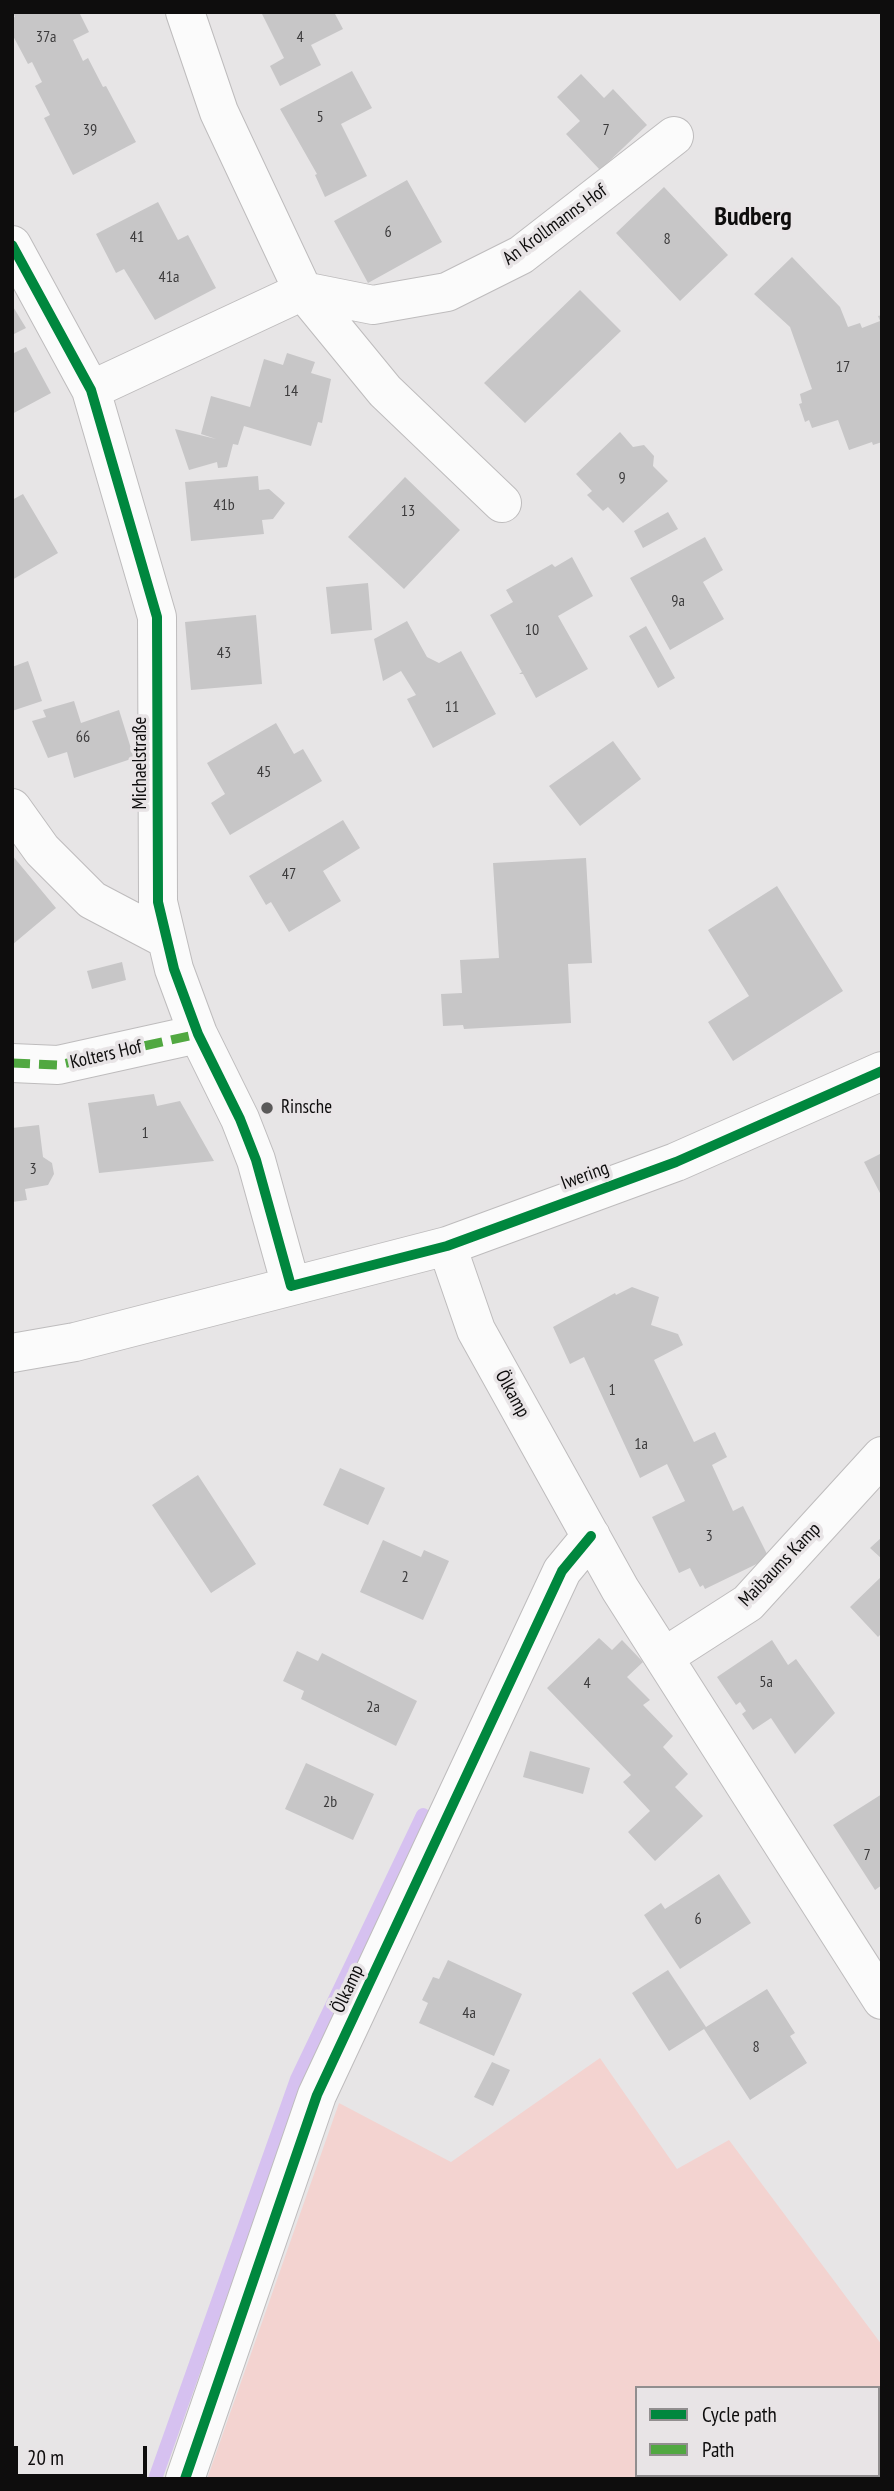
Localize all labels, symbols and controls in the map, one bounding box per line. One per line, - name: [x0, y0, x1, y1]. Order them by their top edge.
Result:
- house number: 37a: [36, 27, 56, 47]
- house number: 4: [296, 27, 304, 47]
- house number: 5: [316, 107, 324, 127]
- house number: 39: [83, 120, 97, 140]
- house number: 7: [602, 120, 610, 140]
- street label: An Krollmanns Hof: [499, 180, 611, 270]
- district label: Budberg: [714, 202, 792, 234]
- house number: 6: [384, 222, 392, 242]
- house number: 41: [130, 227, 144, 247]
- house number: 8: [663, 229, 671, 249]
- house number: 41a: [159, 267, 179, 287]
- house number: 17: [836, 357, 850, 377]
- house number: 14: [284, 381, 298, 401]
- house number: 9: [618, 468, 626, 488]
- house number: 41b: [213, 495, 235, 515]
- house number: 13: [401, 501, 415, 521]
- house number: 9a: [671, 591, 685, 611]
- house number: 10: [525, 620, 539, 640]
- house number: 43: [217, 643, 231, 663]
- house number: 11: [445, 697, 459, 717]
- street label: Michaelstraße: [130, 717, 152, 809]
- house number: 66: [76, 727, 90, 747]
- house number: 45: [257, 762, 271, 782]
- house number: 47: [282, 864, 296, 884]
- street label: Kolters Hof: [68, 1036, 144, 1074]
- place label: Rinsche: [281, 1097, 332, 1119]
- marker: Rinsche: [259, 1100, 275, 1116]
- house number: 1: [141, 1123, 149, 1143]
- street label: Iwering: [558, 1157, 612, 1195]
- house number: 3: [29, 1159, 37, 1179]
- street label: Ölkamp: [490, 1366, 534, 1422]
- house number: 1: [608, 1380, 616, 1400]
- house number: 1a: [634, 1434, 648, 1454]
- street label: Maibaums Kamp: [734, 1518, 826, 1612]
- house number: 3: [705, 1526, 713, 1546]
- house number: 2: [401, 1567, 409, 1587]
- house number: 5a: [759, 1672, 773, 1692]
- house number: 4: [583, 1673, 591, 1693]
- house number: 2a: [366, 1697, 380, 1717]
- house number: 2b: [323, 1792, 337, 1812]
- house number: 7: [863, 1845, 871, 1865]
- house number: 6: [694, 1909, 702, 1929]
- street label: Ölkamp: [327, 1961, 369, 2017]
- house number: 4a: [462, 2003, 476, 2023]
- house number: 8: [752, 2037, 760, 2057]
- legend: [635, 2386, 880, 2477]
- text: Cycle path: [702, 2401, 777, 2428]
- scale bar: [18, 2432, 150, 2476]
- text: Path: [702, 2436, 734, 2463]
- text: 20 m: [27, 2444, 64, 2471]

